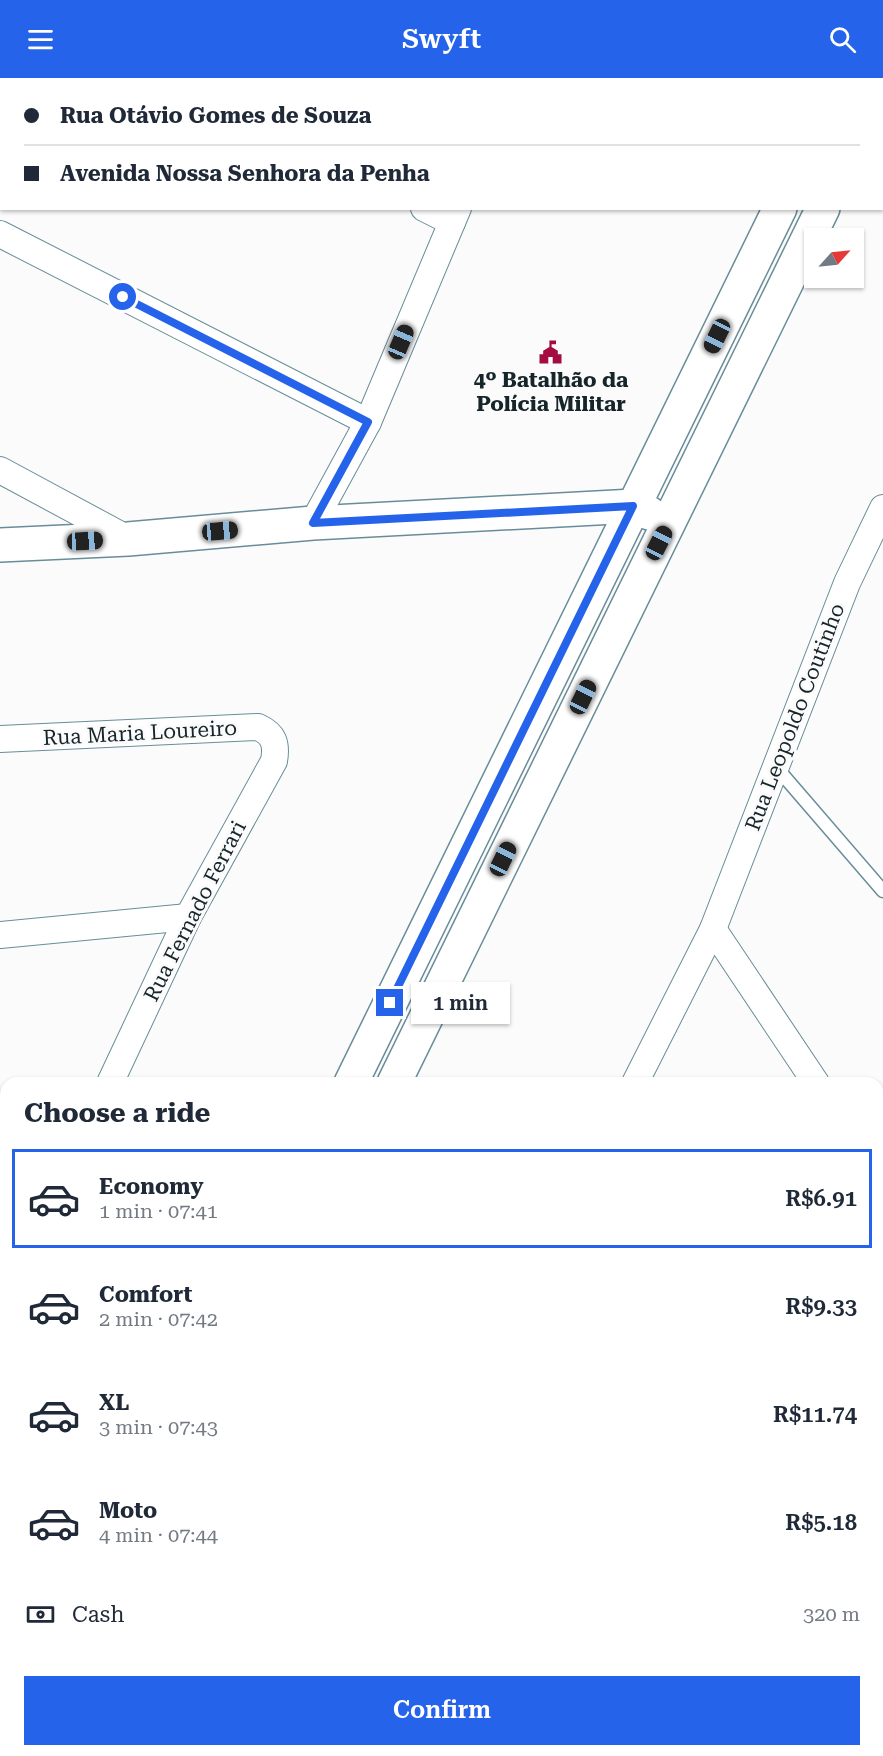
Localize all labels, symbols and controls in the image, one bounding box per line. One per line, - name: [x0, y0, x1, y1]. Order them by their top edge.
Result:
- icon: menu: [24, 23, 57, 56]
- text: Swyft: [402, 23, 481, 55]
- icon: search: [826, 23, 859, 56]
- text: Rua Otávio Gomes de Souza: [60, 103, 371, 128]
- text: Avenida Nossa Senhora da Penha: [60, 161, 430, 186]
- north arrow: [804, 228, 864, 288]
- map controls: [804, 228, 864, 288]
- route start: [109, 283, 136, 310]
- car: [701, 316, 733, 356]
- car: [386, 322, 416, 362]
- public building icon: 4º Batalhão da Polícia Militar: [538, 339, 564, 365]
- place label: 4º Batalhão da Polícia Militar: [474, 368, 629, 416]
- car: [201, 520, 239, 542]
- car: [643, 523, 675, 563]
- car: [67, 531, 103, 551]
- street label: Rua Leopoldo Coutinho: [740, 600, 850, 834]
- car: [567, 677, 599, 717]
- street label: Rua Maria Loureiro: [42, 716, 238, 750]
- street label: Rua Fernado Ferrari: [139, 817, 251, 1005]
- car: [487, 839, 519, 879]
- callout: 1 min: [411, 982, 510, 1024]
- route end: [376, 989, 403, 1016]
- text: 1 min: [433, 991, 488, 1015]
- text: Choose a ride: [24, 1097, 210, 1129]
- icon: car: [27, 1172, 81, 1226]
- text: Economy: [99, 1174, 203, 1199]
- text: R$6.91: [785, 1186, 857, 1211]
- text: 1 min · 07:41: [99, 1199, 218, 1223]
- icon: car: [27, 1280, 81, 1334]
- text: Comfort: [99, 1282, 192, 1307]
- text: R$9.33: [785, 1294, 857, 1319]
- text: 2 min · 07:42: [99, 1307, 218, 1331]
- icon: car: [27, 1388, 81, 1442]
- text: XL: [99, 1390, 129, 1415]
- text: R$11.74: [773, 1402, 857, 1427]
- text: 3 min · 07:43: [99, 1415, 218, 1439]
- icon: car: [27, 1496, 81, 1550]
- text: Moto: [99, 1498, 157, 1523]
- text: R$5.18: [785, 1510, 857, 1535]
- text: 4 min · 07:44: [99, 1523, 218, 1547]
- icon: cash: [24, 1598, 57, 1631]
- text: Cash: [72, 1602, 124, 1627]
- text: 320 m: [803, 1602, 860, 1626]
- button: Confirm: [24, 1676, 860, 1745]

